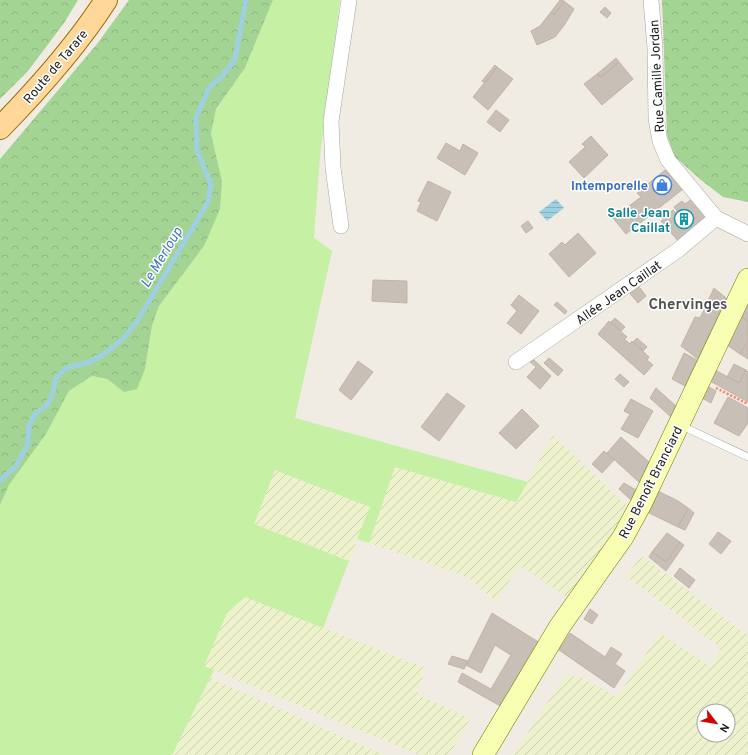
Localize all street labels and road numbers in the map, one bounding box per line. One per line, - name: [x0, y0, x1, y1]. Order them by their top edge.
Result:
- street label: Rue Camille Jordan: [647, 19, 669, 133]
- street label: Route de Tarare: [21, 27, 92, 108]
- street label: Allée Jean Caillat: [573, 258, 665, 329]
- street label: Rue Benoît Branciard: [616, 424, 687, 542]

